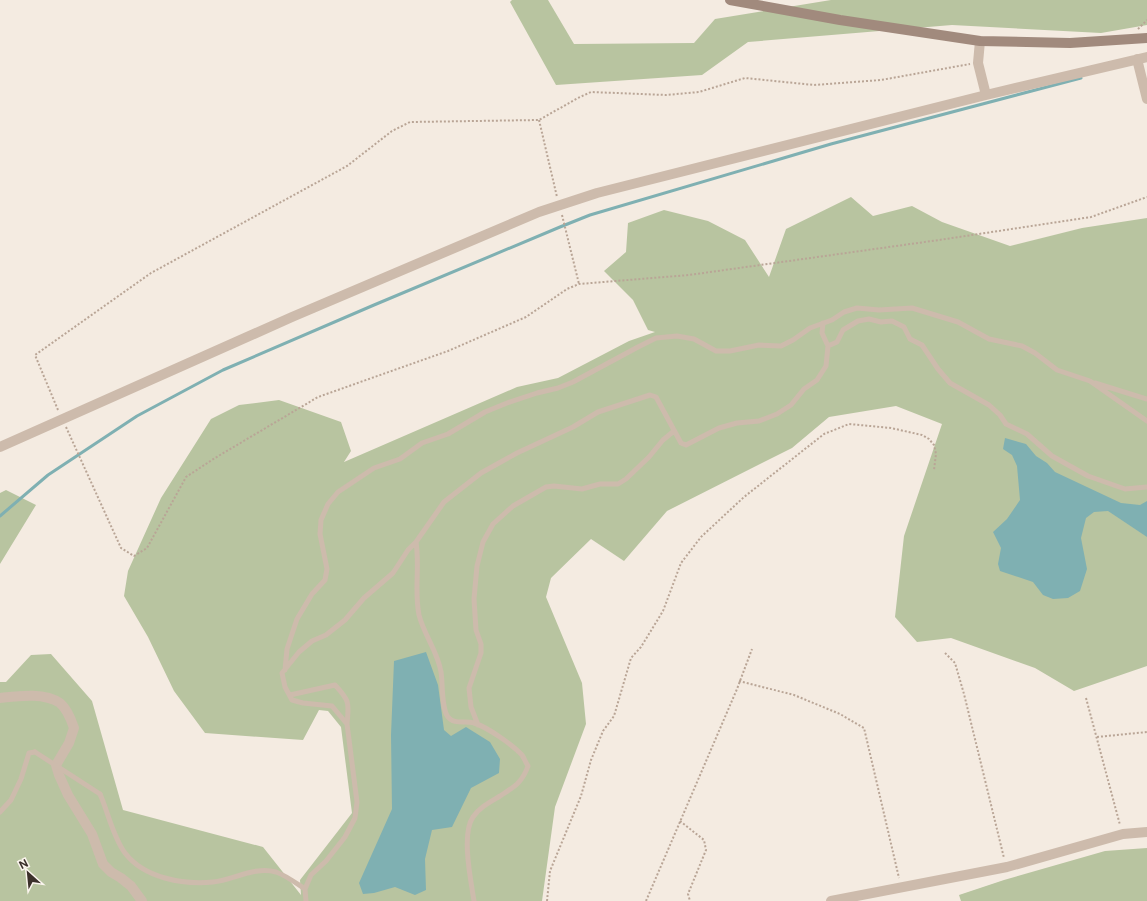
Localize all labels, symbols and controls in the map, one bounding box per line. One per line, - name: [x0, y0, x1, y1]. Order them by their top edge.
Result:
- north arrow: [8, 853, 48, 893]
- text: N: [17, 857, 30, 871]

